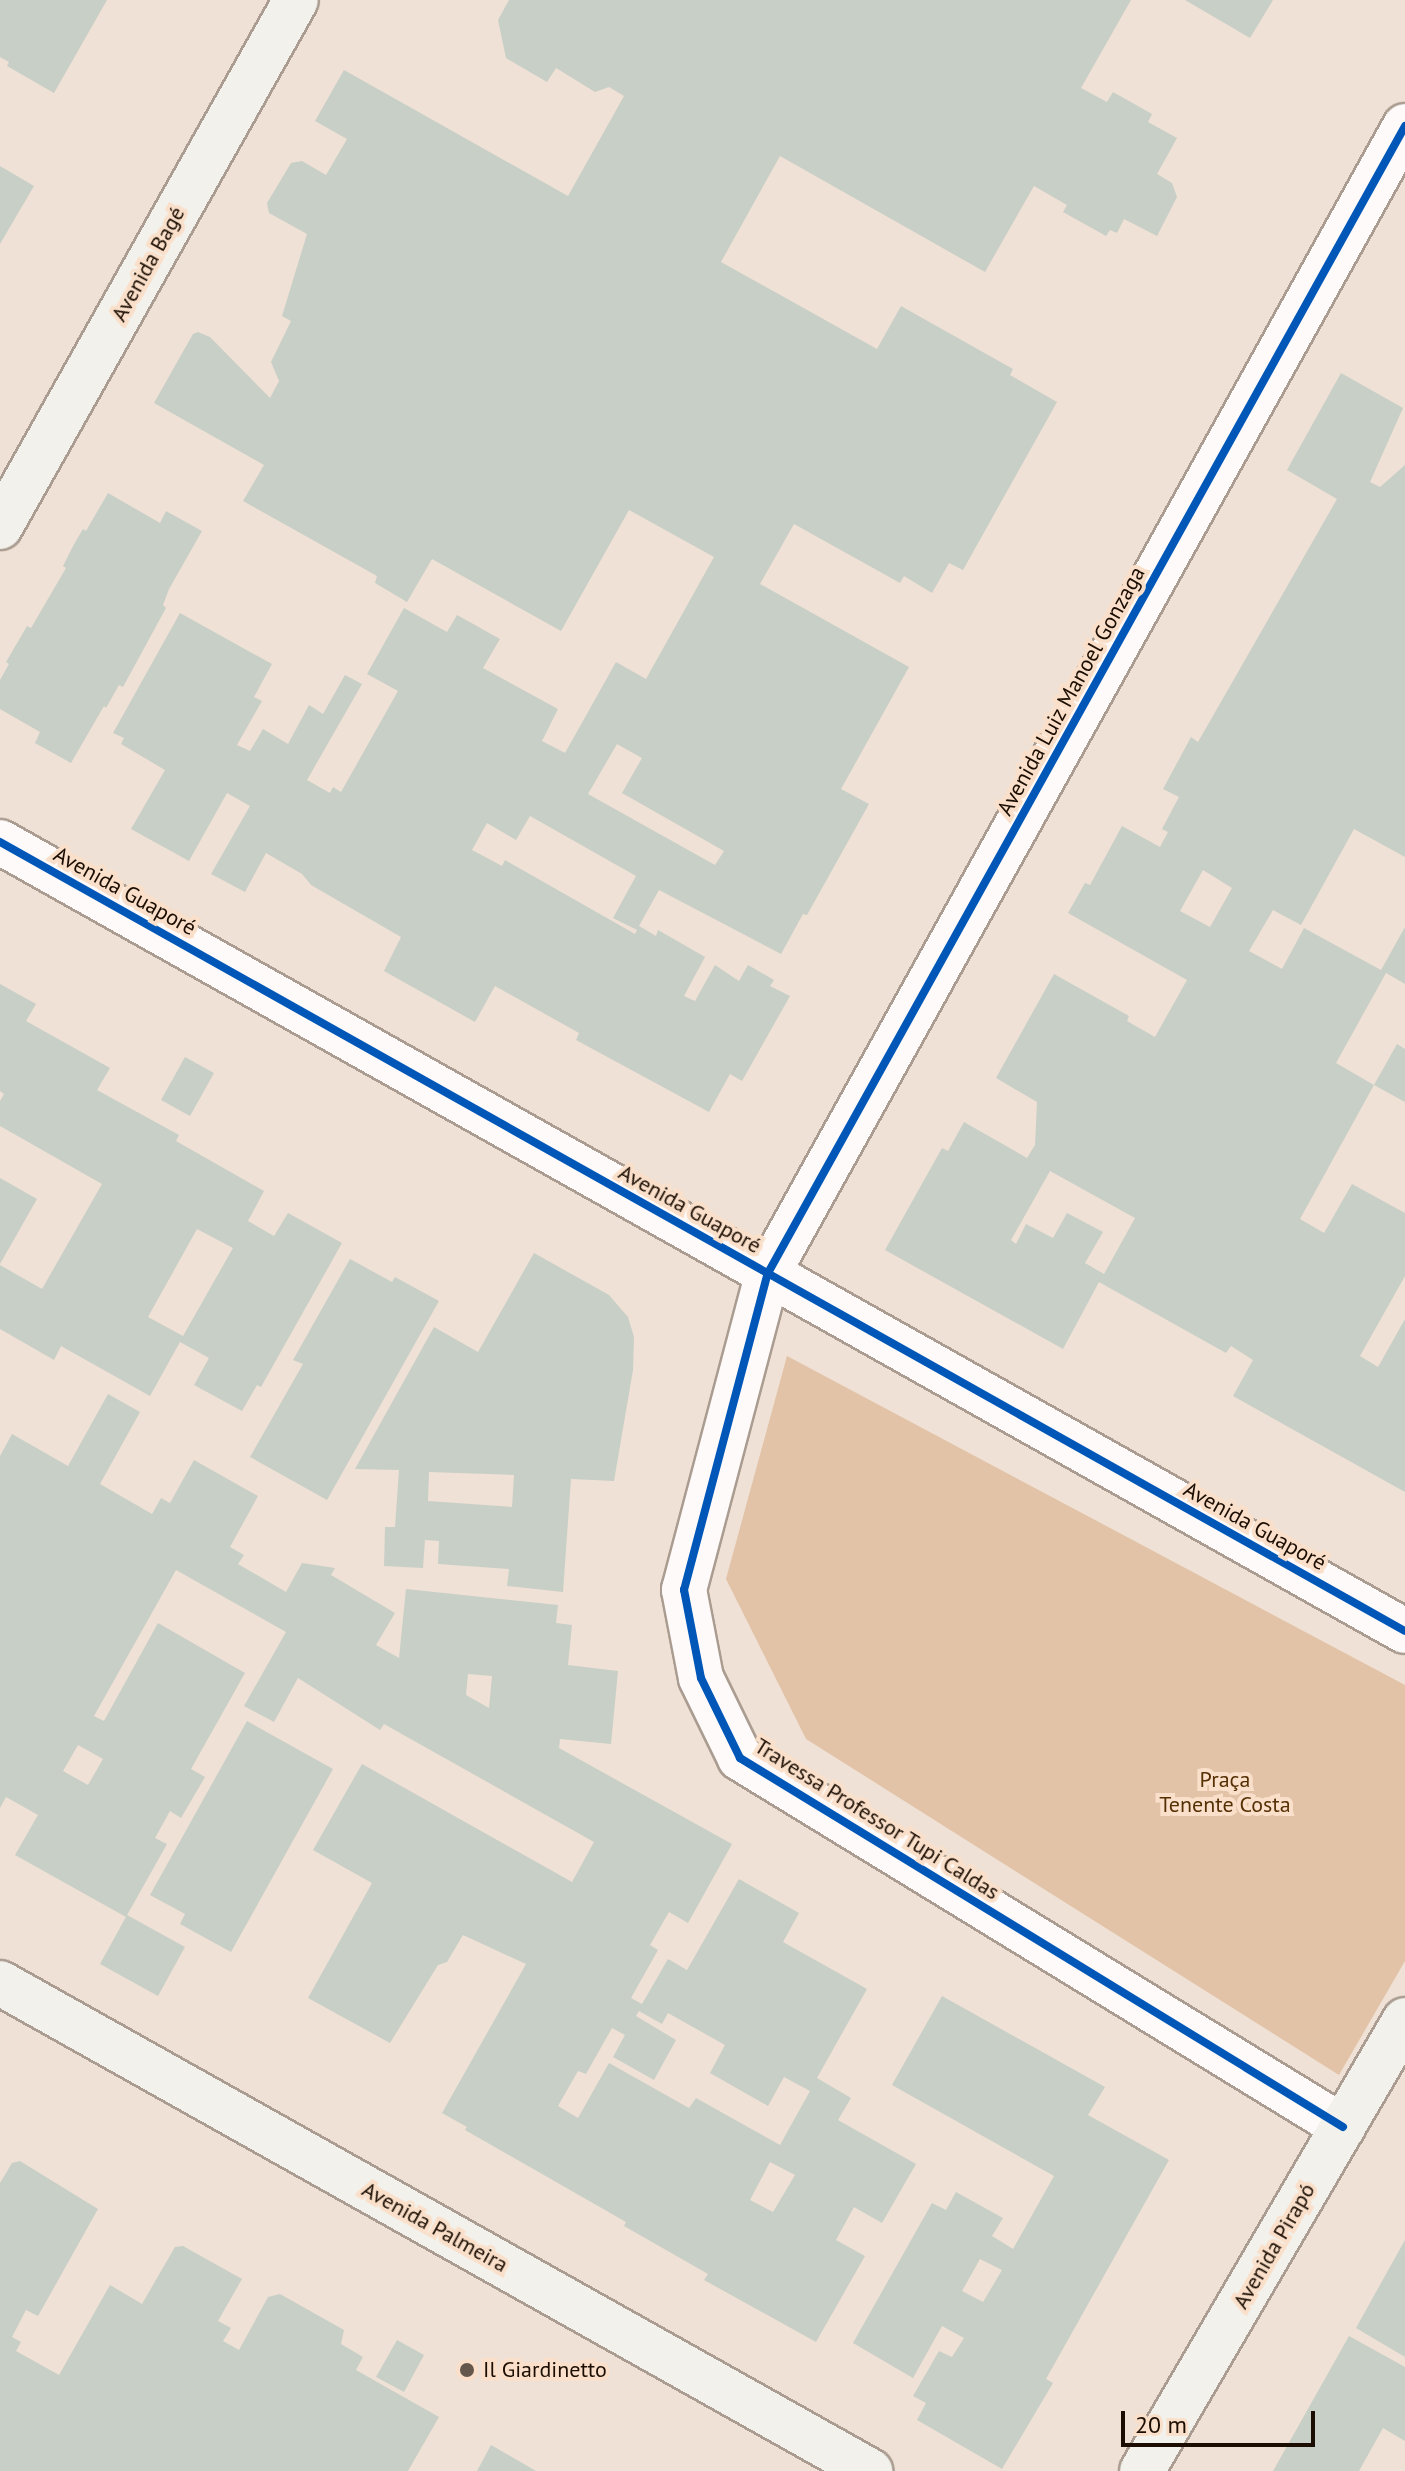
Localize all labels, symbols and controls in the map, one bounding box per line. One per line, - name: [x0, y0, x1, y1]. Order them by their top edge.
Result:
- street label: Avenida Bagé: [106, 202, 190, 326]
- street label: Avenida Luiz Manoel Gonzaga: [991, 562, 1151, 820]
- street label: Avenida Guaporé: [49, 841, 201, 941]
- street label: Avenida Guaporé: [614, 1159, 766, 1259]
- street label: Avenida Guaporé: [1179, 1476, 1331, 1576]
- street label: Travessa Professor Tupi Caldas: [749, 1732, 1005, 1906]
- park label: Praça Tenente Costa: [1159, 1766, 1291, 1818]
- street label: Avenida Palmeira: [358, 2176, 512, 2278]
- street label: Avenida Pirapó: [1227, 2179, 1321, 2313]
- place label: Il Giardinetto: [483, 2357, 607, 2383]
- marker: Il Giardinetto: [458, 2361, 476, 2379]
- scale bar: [1125, 2395, 1319, 2445]
- text: 20 m: [1135, 2409, 1187, 2440]

